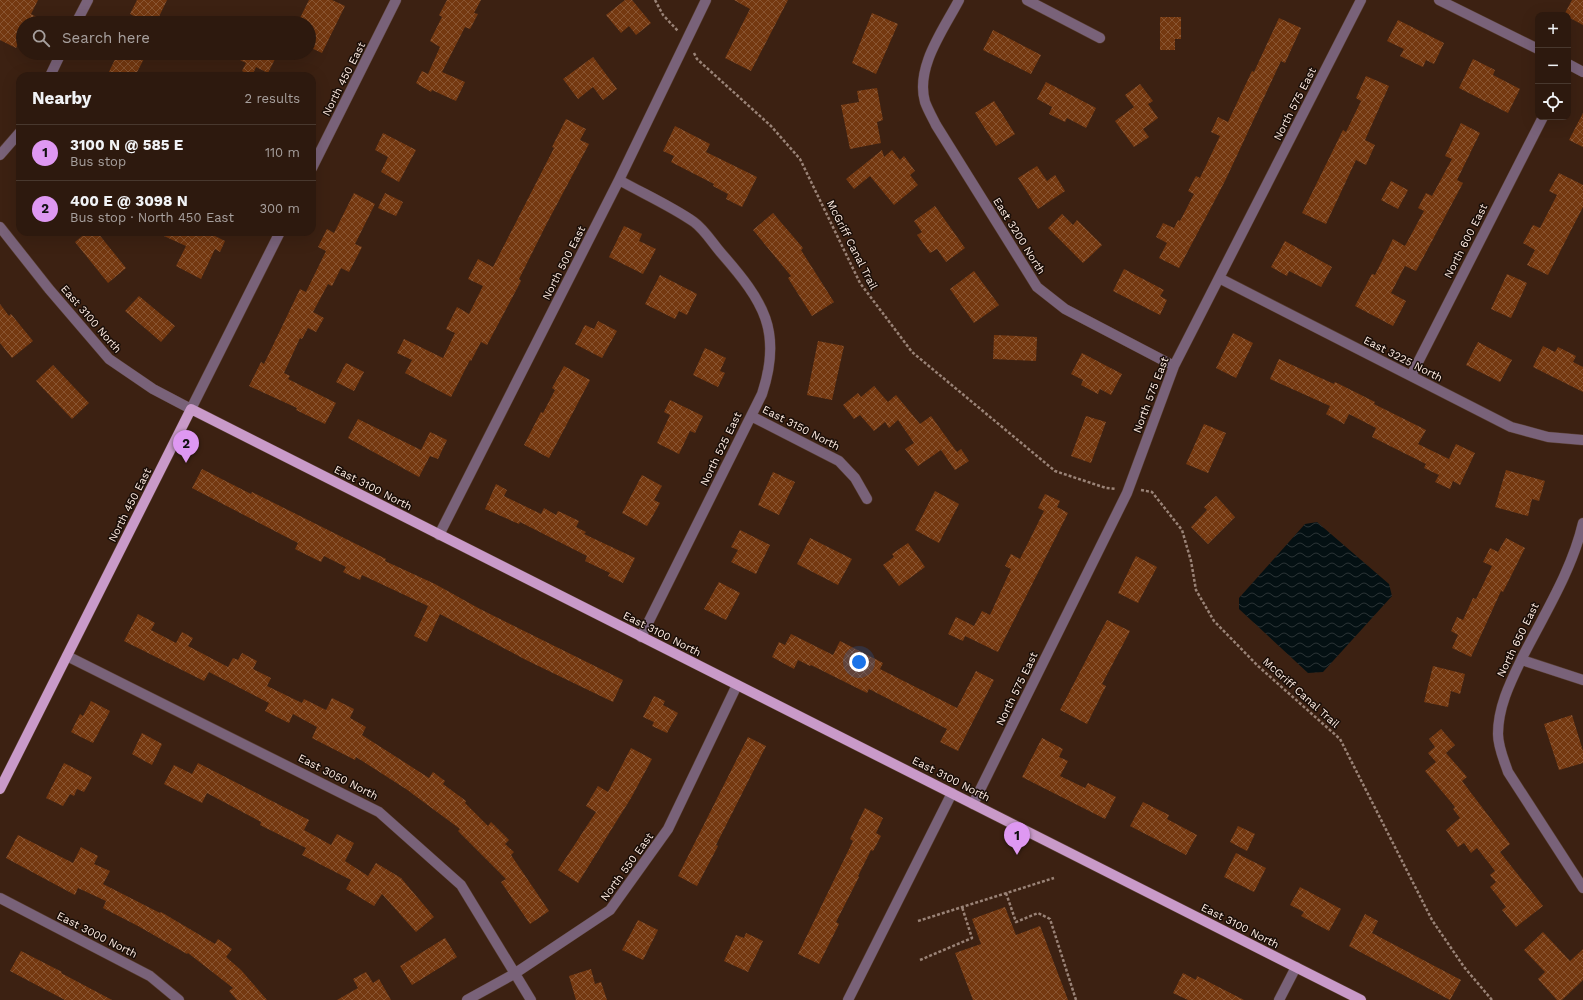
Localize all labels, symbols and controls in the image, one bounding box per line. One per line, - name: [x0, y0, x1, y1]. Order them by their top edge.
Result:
- map controls: [1535, 12, 1571, 120]
- button: +: [1535, 12, 1571, 48]
- search box: [16, 16, 316, 60]
- icon: search: [30, 27, 52, 49]
- text: Search here: [62, 29, 150, 47]
- street label: North 450 East: [320, 39, 368, 118]
- button: −: [1535, 48, 1571, 84]
- street label: North 575 East: [1271, 65, 1319, 143]
- button: locate: [1535, 84, 1571, 120]
- text: Nearby: [32, 88, 91, 108]
- text: 2 results: [245, 91, 300, 106]
- text: 3100 N @ 585 E: [70, 136, 183, 154]
- text: 1: [42, 145, 48, 160]
- text: 110 m: [265, 145, 300, 160]
- text: Bus stop: [70, 154, 126, 169]
- text: 400 E @ 3098 N: [70, 192, 188, 210]
- street label: East 3200 North: [990, 195, 1048, 277]
- street label: McGriff Canal Trail: [824, 198, 880, 292]
- text: 2: [41, 201, 49, 216]
- text: 300 m: [259, 201, 300, 216]
- street label: North 600 East: [1442, 201, 1491, 280]
- text: Bus stop · North 450 East: [70, 210, 234, 225]
- street label: North 500 East: [540, 223, 588, 302]
- street label: East 3100 North: [58, 282, 124, 356]
- street label: East 3225 North: [1361, 333, 1445, 385]
- street label: North 575 East: [1131, 355, 1172, 435]
- street label: East 3150 North: [760, 403, 842, 453]
- street label: North 525 East: [698, 410, 745, 488]
- pin: 2: [173, 430, 199, 463]
- street label: East 3100 North: [332, 463, 414, 513]
- street label: North 450 East: [106, 465, 154, 544]
- street label: North 650 East: [1494, 600, 1542, 679]
- street label: East 3100 North: [621, 609, 703, 659]
- street label: North 575 East: [994, 650, 1041, 728]
- your location: [849, 652, 869, 672]
- street label: McGriff Canal Trail: [1260, 655, 1342, 731]
- street label: East 3050 North: [296, 751, 380, 803]
- street label: East 3100 North: [910, 754, 992, 804]
- pin: 1: [1004, 822, 1030, 855]
- street label: North 550 East: [598, 830, 656, 904]
- street label: East 3100 North: [1199, 901, 1281, 951]
- street label: East 3000 North: [55, 909, 139, 961]

